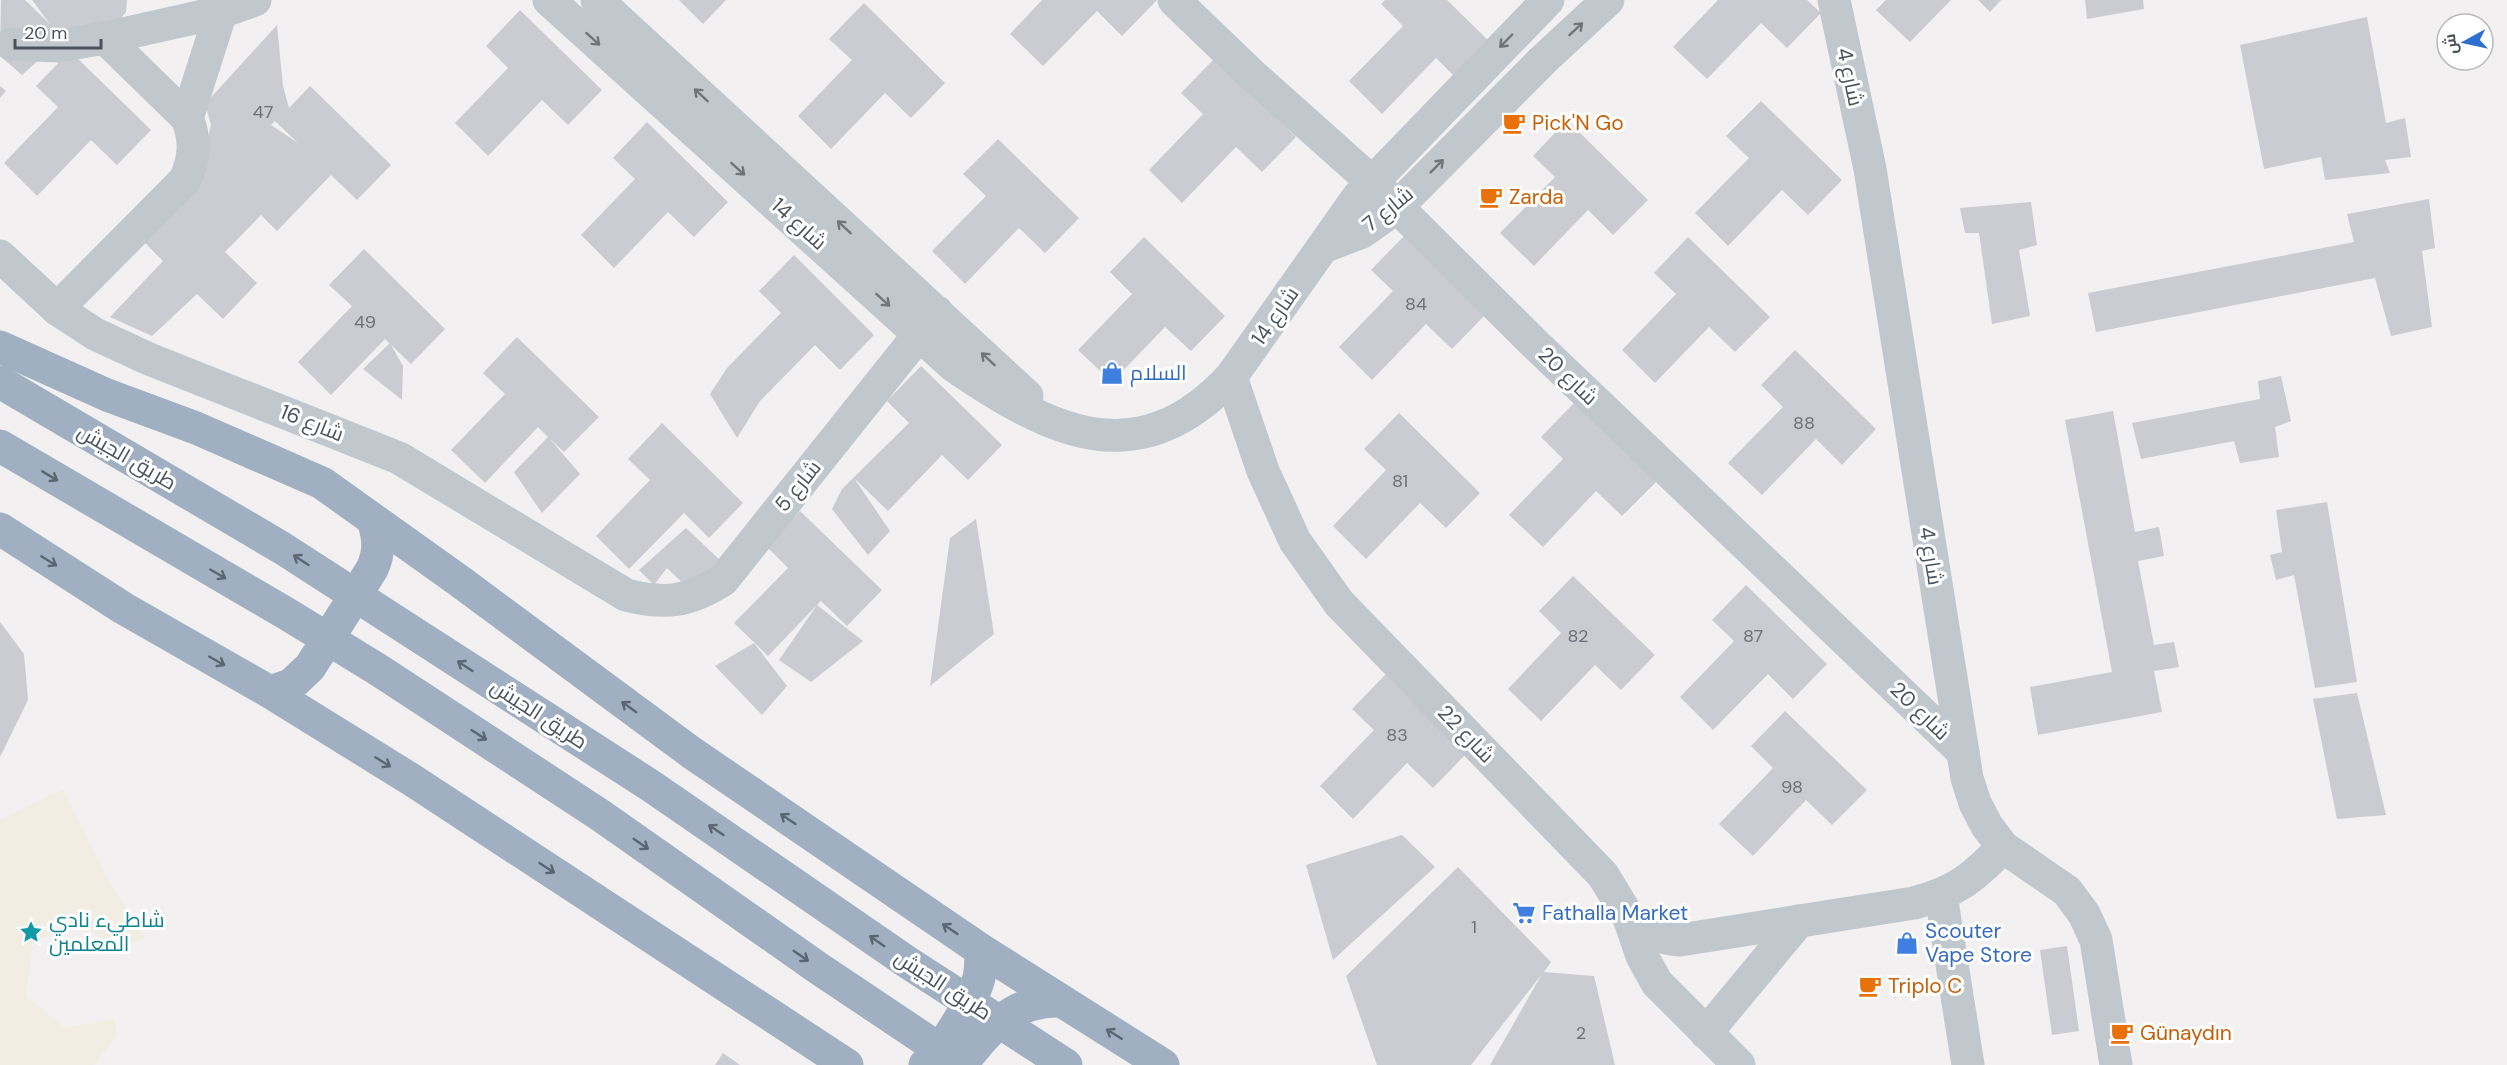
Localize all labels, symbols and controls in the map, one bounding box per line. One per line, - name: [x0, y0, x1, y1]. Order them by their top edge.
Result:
- scale bar: [15, 12, 100, 50]
- north arrow: [2435, 12, 2495, 72]
- text: 20 m: [24, 21, 67, 45]
- one-way arrow: [1568, 22, 1583, 36]
- one-way arrow: [585, 32, 600, 46]
- text: ش: [2439, 32, 2462, 56]
- one-way arrow: [1499, 33, 1513, 48]
- street label: شارع 4: [1830, 45, 1870, 109]
- one-way arrow: [693, 88, 708, 102]
- house number: 47: [253, 100, 273, 124]
- place label: Pick'N Go: [1532, 109, 1624, 137]
- cafe icon: Pick'N Go: [1501, 110, 1527, 136]
- one-way arrow: [1430, 159, 1445, 173]
- one-way arrow: [730, 162, 745, 176]
- street label: شارع 7: [1357, 180, 1419, 238]
- place label: Zarda: [1509, 183, 1564, 211]
- cafe icon: Zarda: [1478, 184, 1504, 210]
- street label: شارع 14: [765, 192, 833, 256]
- one-way arrow: [837, 220, 852, 234]
- street label: شارع 14: [1245, 281, 1305, 351]
- house number: 84: [1405, 292, 1427, 316]
- one-way arrow: [875, 293, 890, 307]
- house number: 49: [354, 310, 376, 334]
- street label: شارع 20: [1532, 341, 1604, 411]
- one-way arrow: [980, 352, 995, 366]
- place label: السلام: [1130, 359, 1187, 387]
- shop icon: السلام: [1099, 360, 1125, 386]
- street label: شارع 16: [276, 398, 348, 448]
- house number: 88: [1793, 411, 1815, 435]
- street label: طريق الجيش: [72, 417, 182, 497]
- street label: شارع 5: [769, 454, 827, 518]
- house number: 81: [1392, 469, 1408, 493]
- one-way arrow: [41, 471, 58, 483]
- street label: شارع 4: [1913, 525, 1949, 587]
- one-way arrow: [41, 554, 58, 567]
- one-way arrow: [293, 554, 310, 566]
- one-way arrow: [210, 569, 227, 581]
- house number: 82: [1567, 624, 1589, 648]
- house number: 87: [1743, 624, 1763, 648]
- one-way arrow: [207, 656, 225, 667]
- one-way arrow: [457, 659, 474, 671]
- street label: طريق الجيش: [485, 672, 593, 756]
- street label: شارع 20: [1884, 676, 1956, 746]
- street label: شارع 22: [1431, 699, 1501, 769]
- one-way arrow: [621, 701, 637, 713]
- house number: 83: [1386, 723, 1408, 747]
- one-way arrow: [471, 729, 487, 741]
- one-way arrow: [374, 757, 391, 769]
- house number: 98: [1781, 775, 1803, 799]
- one-way arrow: [781, 813, 797, 825]
- one-way arrow: [708, 824, 725, 836]
- one-way arrow: [632, 838, 649, 850]
- one-way arrow: [538, 863, 555, 875]
- place label: Fathalla Market: [1542, 899, 1688, 927]
- supermarket icon: Fathalla Market: [1511, 900, 1537, 926]
- place label: شاطيء نادي المعلمين: [49, 906, 165, 958]
- house number: 1: [1471, 915, 1477, 939]
- place label: Scouter Vape Store: [1925, 917, 2032, 969]
- place icon: شاطيء نادي المعلمين: [18, 919, 44, 945]
- one-way arrow: [942, 923, 958, 935]
- shop icon: Scouter Vape Store: [1894, 930, 1920, 956]
- one-way arrow: [869, 935, 885, 947]
- street label: طريق الجيش: [889, 943, 997, 1027]
- one-way arrow: [792, 950, 809, 962]
- place label: Triplo C: [1888, 972, 1962, 1000]
- cafe icon: Triplo C: [1857, 973, 1883, 999]
- place label: Günaydın: [2140, 1019, 2232, 1047]
- cafe icon: Günaydın: [2109, 1020, 2135, 1046]
- house number: 2: [1576, 1021, 1586, 1045]
- one-way arrow: [1106, 1028, 1123, 1040]

